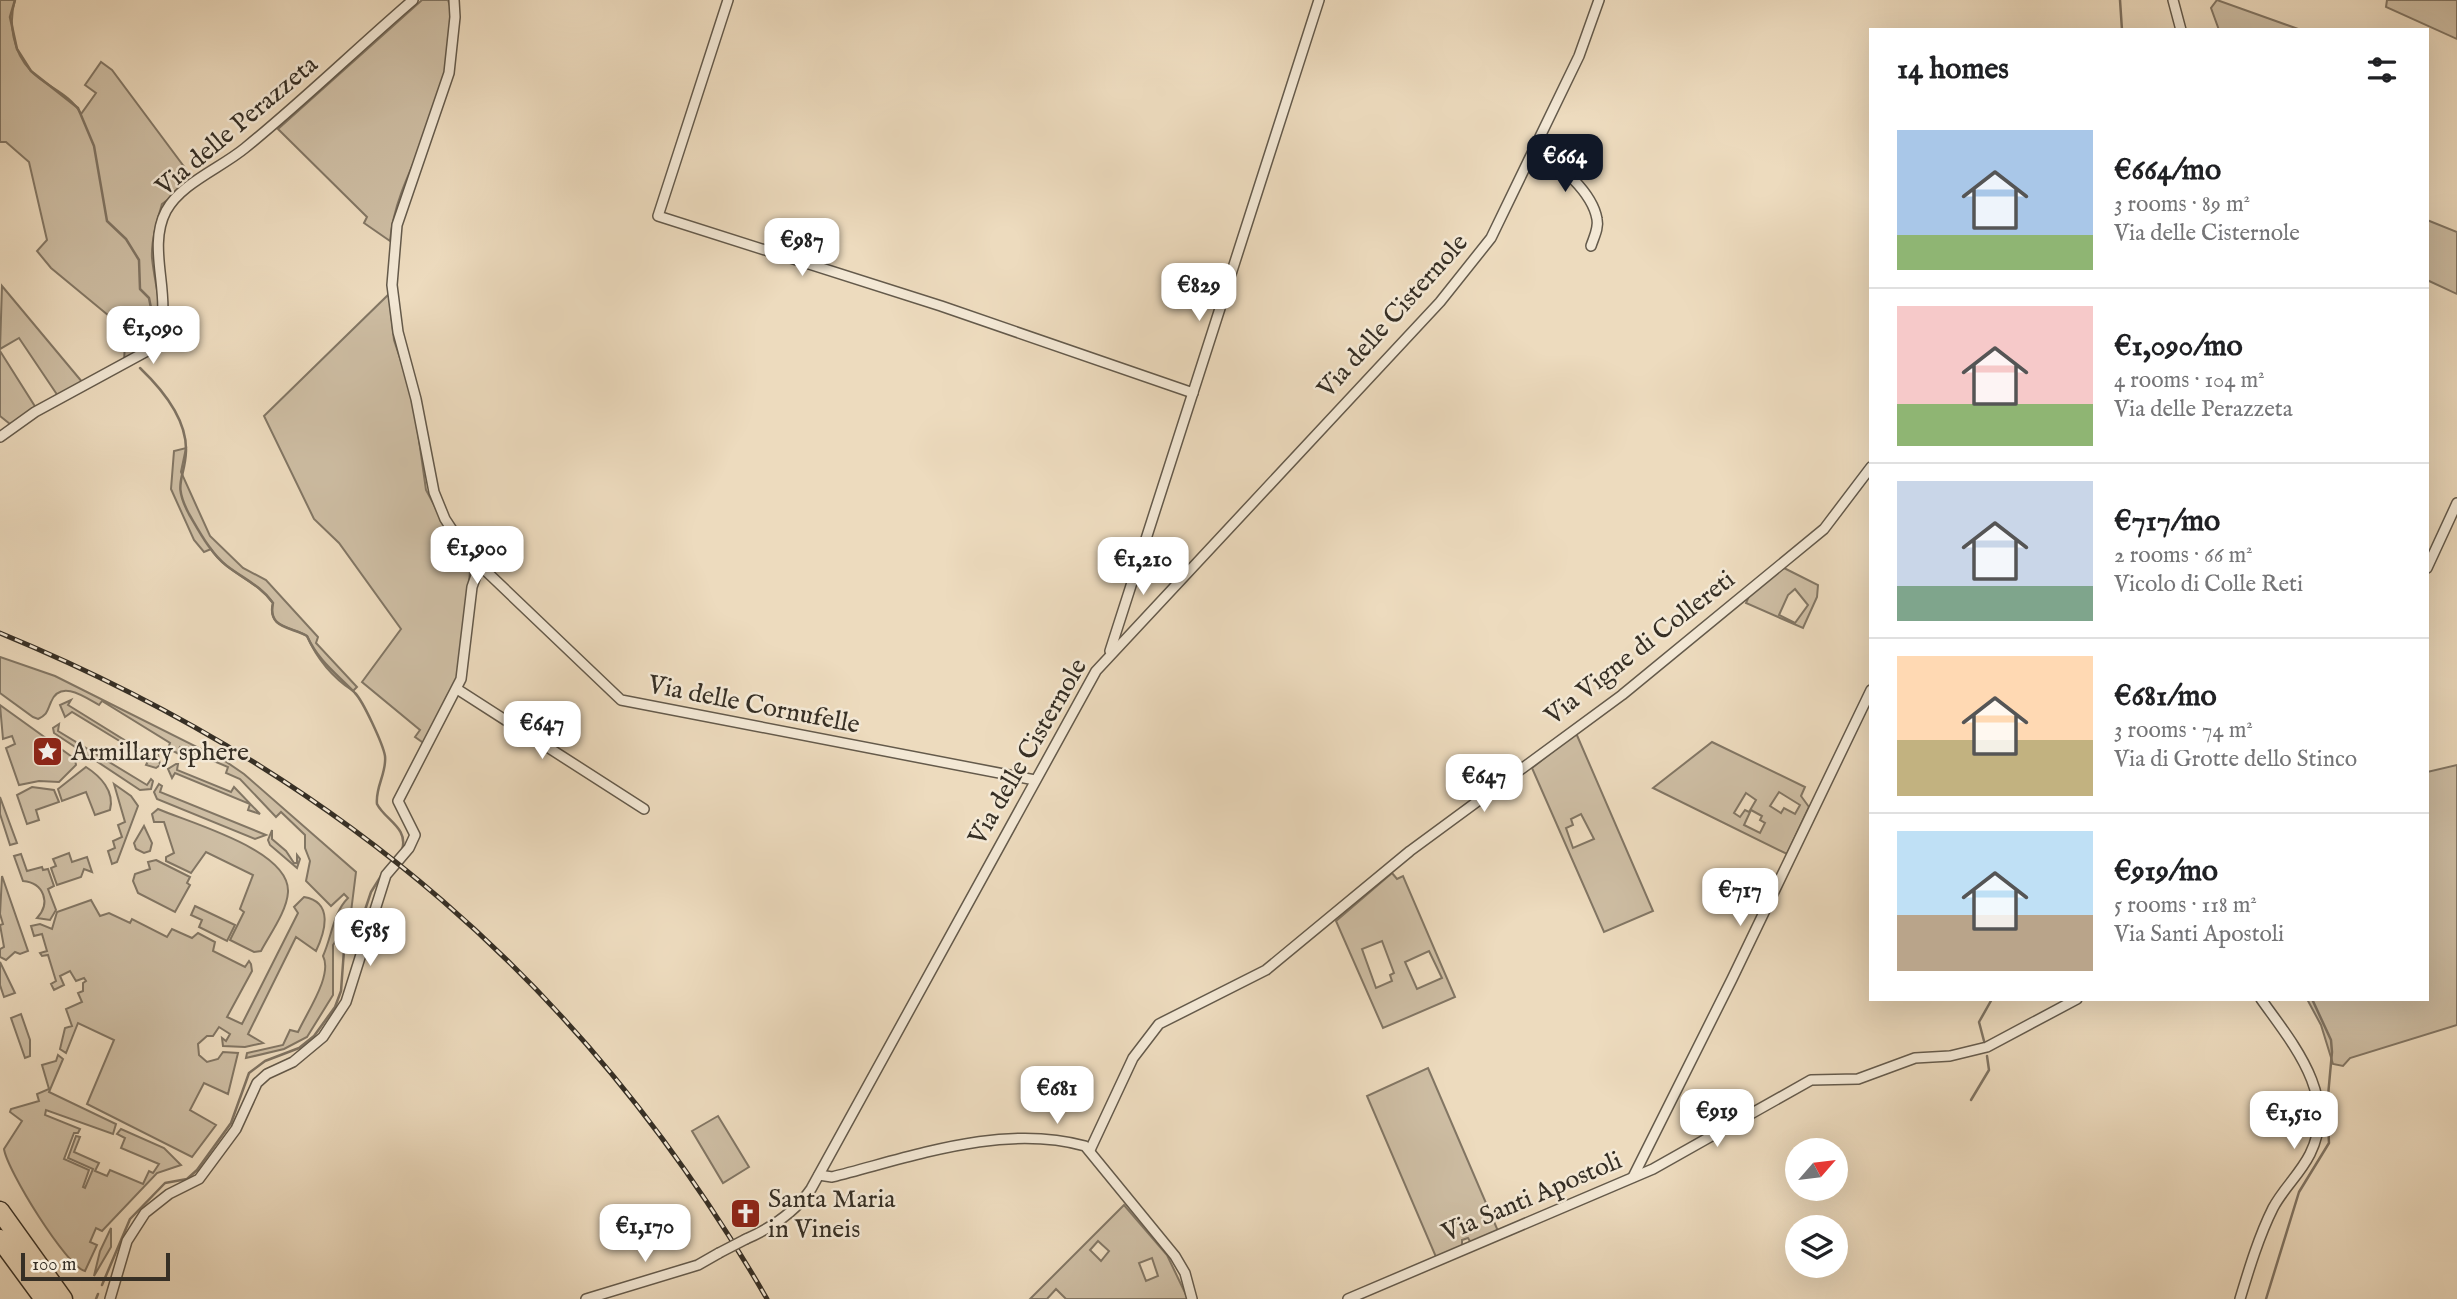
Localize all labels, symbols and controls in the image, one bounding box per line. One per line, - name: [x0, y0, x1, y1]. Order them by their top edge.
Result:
- street label: Via delle Perazzeta: [148, 48, 326, 204]
- text: 14 homes: [1897, 51, 2009, 89]
- icon: filters: [2363, 51, 2401, 89]
- pin: €664: [1524, 134, 1606, 194]
- text: €664: [1543, 142, 1587, 171]
- text: €664/mo: [2114, 152, 2221, 190]
- icon: home: [1953, 158, 2037, 242]
- text: 3 rooms · 89 m²: [2114, 190, 2250, 219]
- pin: €987: [761, 218, 843, 278]
- text: Via delle Cisternole: [2114, 219, 2300, 248]
- text: €987: [780, 226, 824, 255]
- street label: Via delle Cisternole: [1310, 227, 1476, 406]
- pin: €829: [1158, 264, 1240, 323]
- text: €829: [1177, 271, 1221, 300]
- pin: €1,090: [96, 306, 210, 366]
- text: €1,090: [123, 314, 183, 343]
- text: €1,090/mo: [2114, 328, 2243, 366]
- icon: home: [1953, 334, 2037, 418]
- text: 4 rooms · 104 m²: [2114, 366, 2265, 395]
- text: Via delle Perazzeta: [2114, 395, 2293, 424]
- text: €717/mo: [2114, 503, 2220, 541]
- icon: home: [1953, 509, 2037, 593]
- pin: €1,900: [420, 526, 534, 586]
- text: €1,900: [447, 534, 507, 563]
- pin: €1,210: [1086, 538, 1200, 597]
- text: 2 rooms · 66 m²: [2114, 541, 2253, 570]
- text: €1,210: [1114, 545, 1172, 574]
- street label: Via Vigne di Collereti: [1537, 563, 1742, 733]
- text: Vicolo di Colle Reti: [2114, 570, 2303, 599]
- street label: Via delle Cisternole: [961, 653, 1095, 852]
- street label: Via delle Cornufelle: [644, 668, 863, 742]
- text: €681/mo: [2114, 678, 2217, 716]
- icon: home: [1953, 684, 2037, 768]
- pin: €647: [501, 702, 583, 761]
- text: €647: [520, 709, 564, 738]
- text: 3 rooms · 74 m²: [2114, 716, 2253, 745]
- place icon: Armillary sphere: [31, 735, 65, 769]
- place label: Armillary sphere: [70, 736, 249, 769]
- text: Via di Grotte dello Stinco: [2114, 745, 2357, 774]
- pin: €647: [1443, 754, 1525, 814]
- text: €647: [1462, 762, 1506, 791]
- text: €919/mo: [2114, 853, 2218, 891]
- icon: home: [1953, 859, 2037, 943]
- pin: €717: [1699, 869, 1781, 928]
- text: €717: [1718, 876, 1762, 905]
- text: 5 rooms · 118 m²: [2114, 891, 2257, 920]
- pin: €585: [329, 908, 411, 968]
- text: €585: [350, 916, 390, 945]
- text: Via Santi Apostoli: [2114, 920, 2284, 949]
- pin: €681: [1016, 1066, 1098, 1126]
- text: €681: [1037, 1074, 1077, 1103]
- pin: €919: [1676, 1090, 1758, 1149]
- pin: €1,510: [2237, 1092, 2351, 1151]
- text: €919: [1696, 1097, 1738, 1126]
- text: €1,510: [2266, 1099, 2322, 1128]
- north arrow: [1785, 1138, 1848, 1200]
- map controls: [1785, 1138, 1848, 1278]
- street label: Via Santi Apostoli: [1436, 1144, 1627, 1250]
- place label: Santa Maria in Vineis: [768, 1183, 896, 1246]
- church icon: Santa Maria in Vineis: [728, 1197, 762, 1231]
- pin: €1,170: [588, 1204, 702, 1264]
- text: €1,170: [616, 1212, 674, 1241]
- button: layers: [1785, 1215, 1848, 1278]
- scale bar: [21, 1250, 170, 1282]
- text: 100 m: [32, 1253, 76, 1277]

